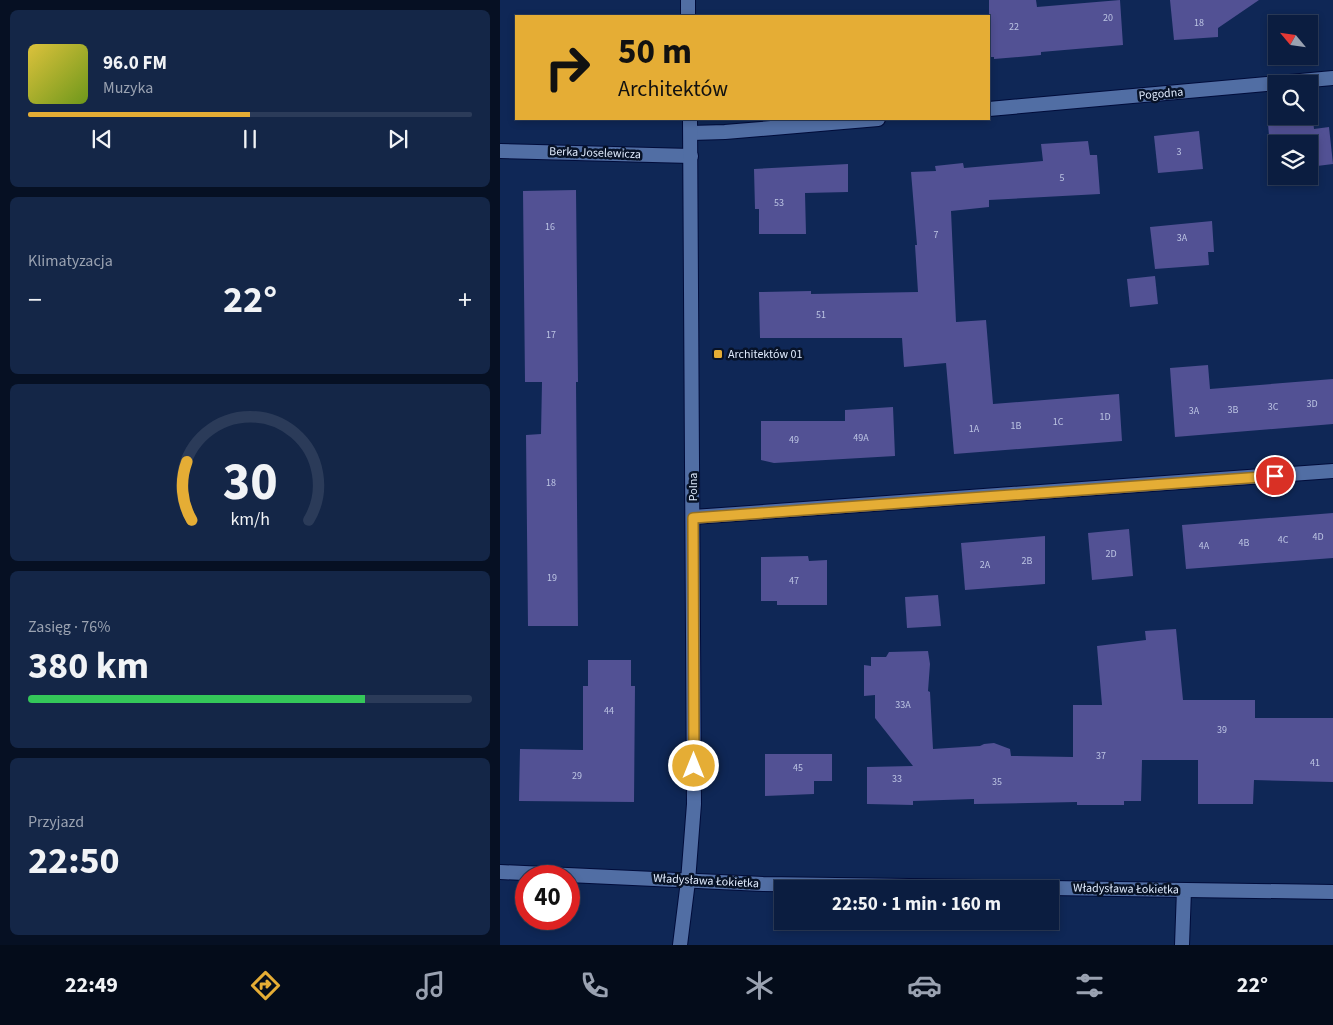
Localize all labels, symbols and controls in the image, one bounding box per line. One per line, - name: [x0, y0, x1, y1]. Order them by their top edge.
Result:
- house number: 20: [1103, 11, 1113, 25]
- north arrow: [1268, 15, 1318, 65]
- map controls: [1268, 15, 1318, 185]
- house number: 18: [1194, 16, 1204, 30]
- house number: 22: [1009, 20, 1019, 34]
- text: 50 m: [618, 27, 692, 77]
- icon: right: [535, 35, 600, 100]
- text: 96.0 FM: [103, 50, 167, 77]
- text: Architektów: [618, 73, 728, 105]
- button: search: [1268, 75, 1318, 125]
- text: Muzyka: [103, 77, 153, 99]
- street label: Pogodna: [1138, 84, 1184, 104]
- icon: previous: [88, 125, 116, 153]
- icon: pause: [236, 125, 264, 153]
- icon: next: [384, 125, 412, 153]
- button: layers: [1268, 135, 1318, 185]
- street label: Berka Joselewicza: [549, 143, 641, 163]
- house number: 3: [1177, 145, 1182, 159]
- house number: 5: [1060, 171, 1065, 185]
- house number: 53: [774, 196, 784, 210]
- house number: 16: [545, 220, 555, 234]
- house number: 7: [934, 228, 939, 242]
- house number: 3A: [1177, 231, 1188, 245]
- text: Klimatyzacja: [28, 250, 113, 272]
- text: 22°: [223, 273, 277, 327]
- text: −: [28, 280, 42, 320]
- text: +: [458, 280, 472, 320]
- house number: 51: [816, 308, 826, 322]
- house number: 17: [546, 328, 556, 342]
- place label: Architektów 01: [728, 346, 802, 363]
- marker: Architektów 01: [712, 348, 724, 360]
- house number: 3D: [1306, 397, 1318, 411]
- house number: 3C: [1268, 400, 1279, 414]
- house number: 3B: [1228, 403, 1239, 417]
- house number: 3A: [1189, 404, 1200, 418]
- house number: 1D: [1099, 410, 1111, 424]
- house number: 1C: [1053, 415, 1064, 429]
- house number: 1B: [1011, 419, 1022, 433]
- house number: 1A: [969, 422, 980, 436]
- house number: 49A: [853, 431, 869, 445]
- house number: 49: [789, 433, 799, 447]
- text: 30: [223, 446, 277, 520]
- pin: [1254, 455, 1296, 497]
- icon: arrive: [1261, 462, 1289, 490]
- street label: Polna: [685, 473, 702, 501]
- house number: 18: [546, 476, 556, 490]
- text: km/h: [230, 507, 270, 532]
- house number: 4D: [1312, 530, 1324, 544]
- house number: 4C: [1278, 533, 1289, 547]
- house number: 4B: [1239, 536, 1250, 550]
- house number: 4A: [1199, 539, 1210, 553]
- house number: 2D: [1105, 547, 1117, 561]
- house number: 2B: [1022, 554, 1033, 568]
- house number: 2A: [980, 558, 991, 572]
- house number: 19: [547, 571, 557, 585]
- house number: 47: [789, 574, 799, 588]
- text: Zasięg · 76%: [28, 616, 110, 638]
- text: 380 km: [28, 639, 149, 693]
- house number: 33A: [895, 698, 911, 712]
- house number: 44: [604, 704, 614, 718]
- house number: 39: [1217, 723, 1227, 737]
- position arrow: [667, 739, 719, 791]
- house number: 37: [1096, 749, 1106, 763]
- house number: 41: [1310, 756, 1320, 770]
- house number: 45: [793, 761, 803, 775]
- house number: 29: [572, 769, 582, 783]
- house number: 33: [892, 772, 902, 786]
- house number: 35: [992, 775, 1002, 789]
- text: Przyjazd: [28, 811, 84, 833]
- text: 22:50: [28, 834, 120, 888]
- speed limit sign: 40: [515, 865, 580, 930]
- street label: Władysława Łokietka: [653, 870, 759, 892]
- street label: Władysława Łokietka: [1073, 880, 1179, 898]
- text: 22:50 · 1 min · 160 m: [832, 891, 1001, 918]
- icon: directions: [248, 968, 283, 1003]
- icon: music: [413, 968, 448, 1003]
- icon: phone: [577, 968, 612, 1003]
- icon: climate: [742, 968, 777, 1003]
- icon: car: [907, 968, 942, 1003]
- icon: filters: [1072, 968, 1107, 1003]
- text: 22:49: [65, 969, 118, 1001]
- text: 22°: [1237, 969, 1268, 1001]

